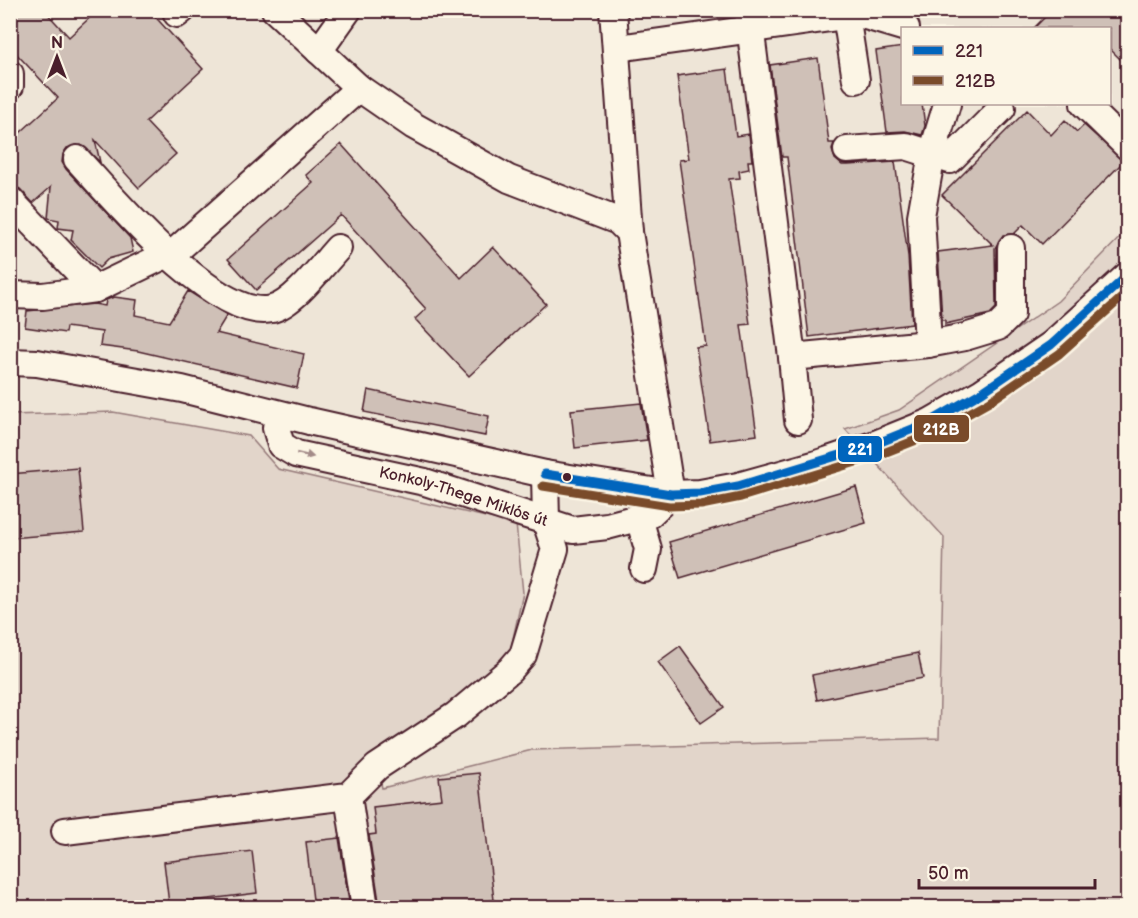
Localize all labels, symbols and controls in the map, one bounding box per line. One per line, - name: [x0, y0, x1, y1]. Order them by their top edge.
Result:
- north arrow: [27, 27, 87, 87]
- legend: [901, 27, 1111, 105]
- text: N: [51, 34, 63, 53]
- text: 221: [955, 41, 983, 62]
- text: 212B: [955, 71, 995, 92]
- line badge: 212B: [913, 414, 970, 443]
- text: 212B: [923, 421, 959, 440]
- line badge: 221: [837, 435, 883, 463]
- text: 221: [847, 441, 873, 460]
- one-way arrow: [296, 451, 314, 461]
- street label: Konkoly-Thege Miklós út: [377, 463, 550, 531]
- unlabelled marker: [561, 471, 573, 483]
- scale bar: [919, 852, 1094, 890]
- text: 50 m: [928, 863, 969, 884]

